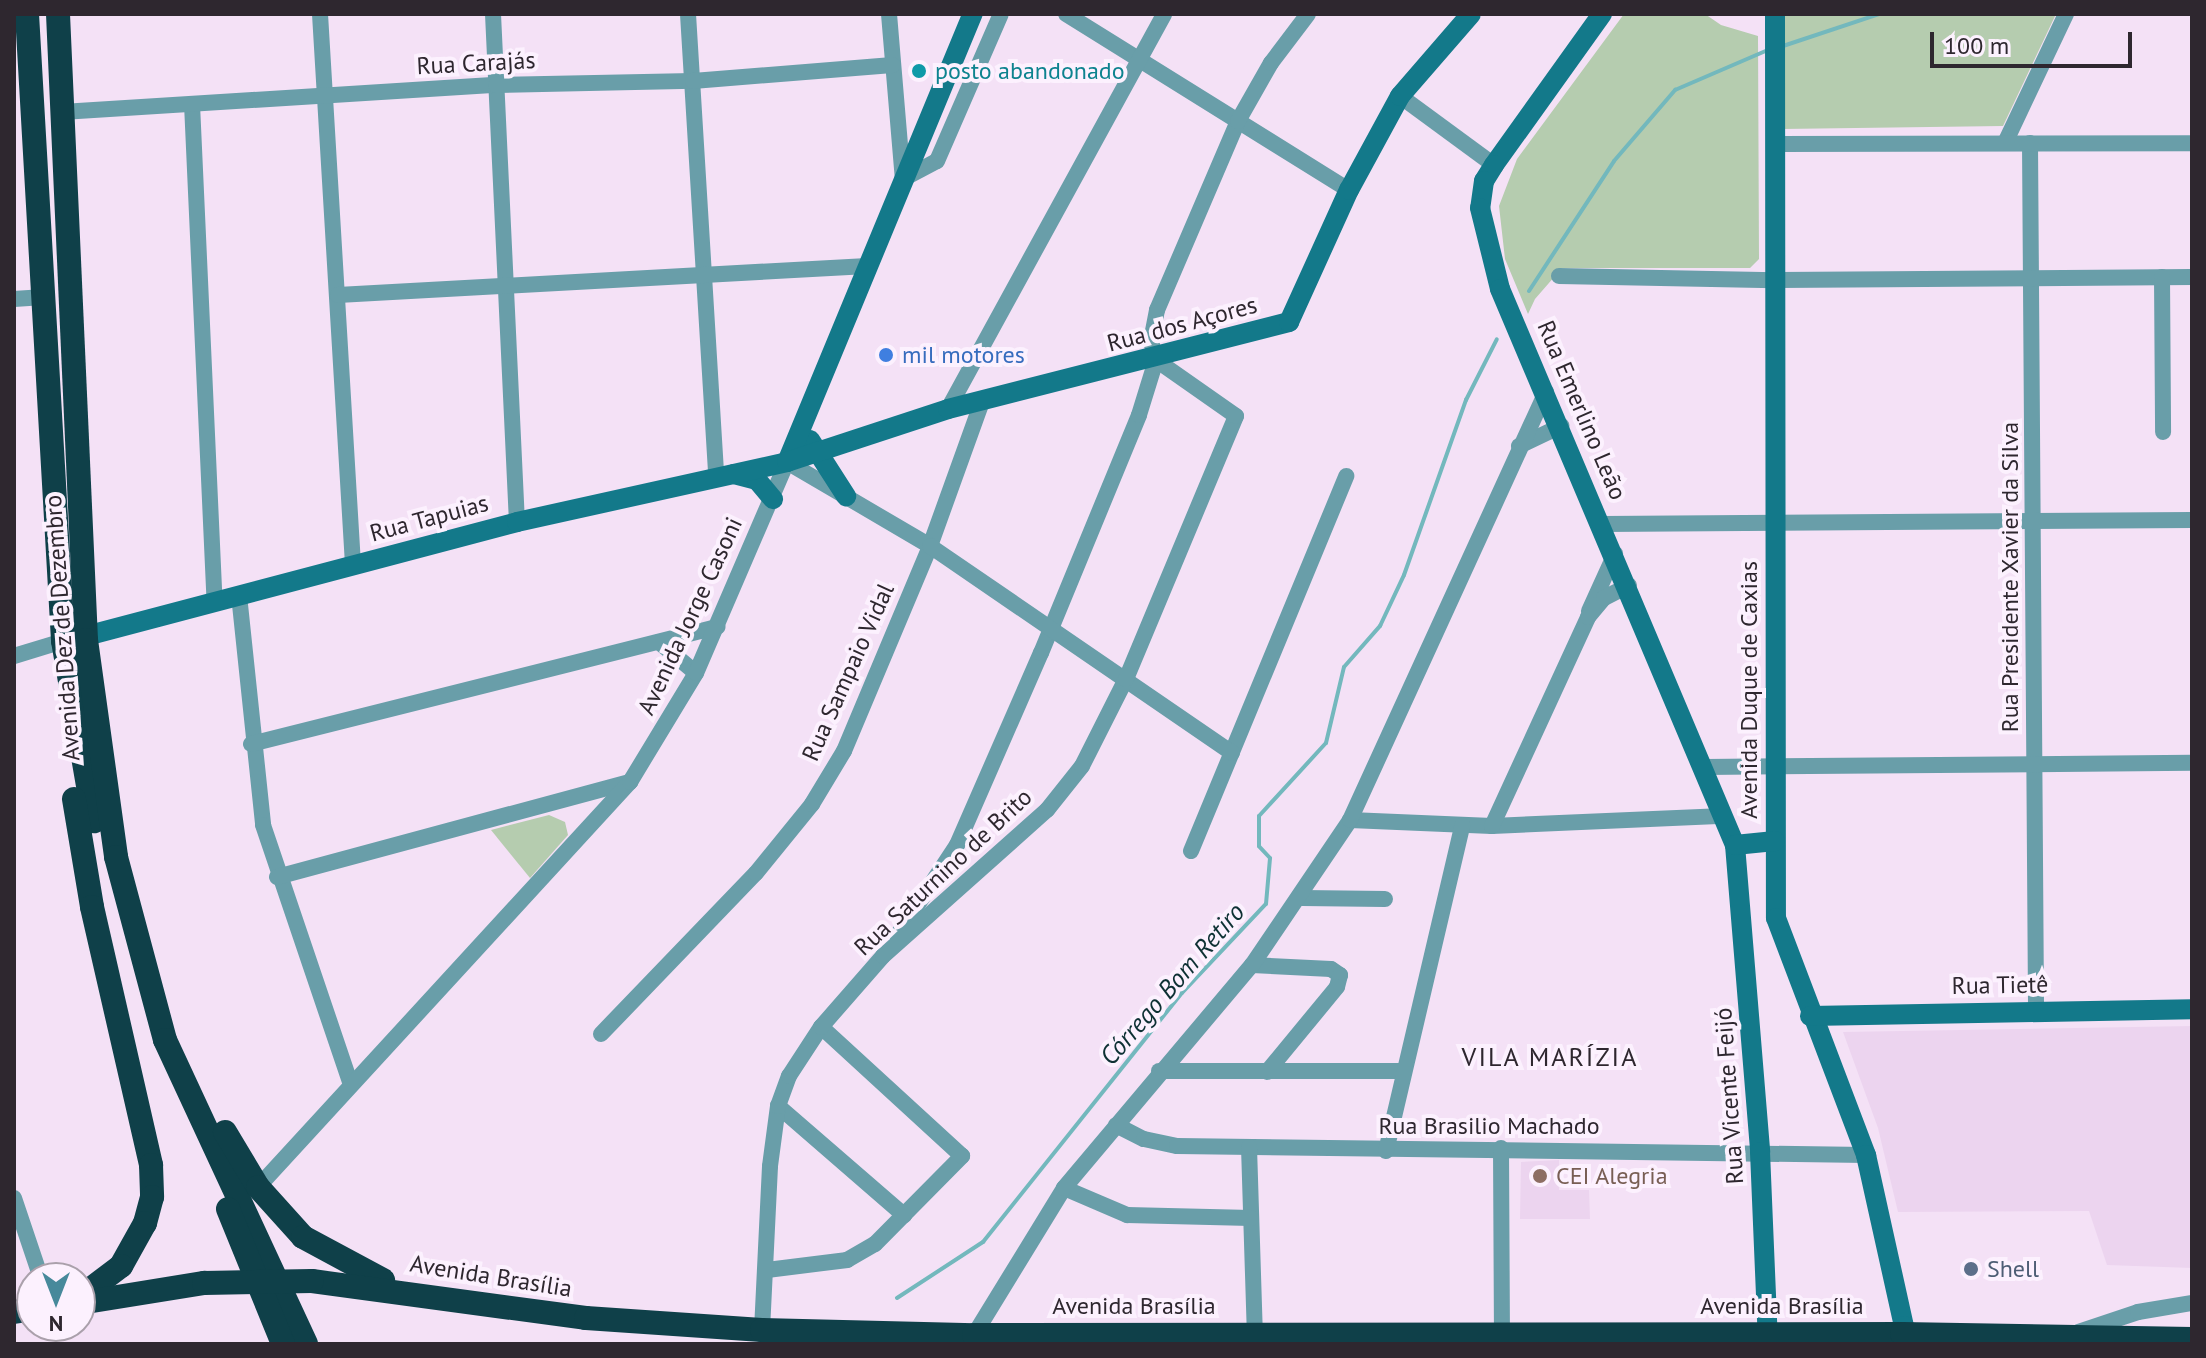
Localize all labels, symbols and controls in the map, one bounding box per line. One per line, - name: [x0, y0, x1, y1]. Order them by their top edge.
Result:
- scale bar: [1934, 16, 2136, 66]
- text: 100 m: [1944, 30, 2009, 61]
- street label: Rua Carajás: [416, 46, 536, 80]
- place label: posto abandonado: [935, 57, 1125, 85]
- marker: posto abandonado: [910, 62, 928, 80]
- street label: Rua dos Açores: [1103, 290, 1261, 358]
- street label: Rua Emerlino Leão: [1531, 316, 1633, 504]
- place label: mil motores: [902, 341, 1025, 369]
- marker: mil motores: [877, 346, 895, 364]
- street label: Rua Presidente Xavier da Silva: [1996, 421, 2024, 733]
- street label: Rua Tapuias: [366, 488, 492, 548]
- street label: Avenida Dez de Dezembro: [38, 494, 86, 762]
- street label: Avenida Jorge Casoni: [632, 513, 748, 719]
- street label: Avenida Duque de Caxias: [1735, 561, 1763, 819]
- street label: Rua Sampaio Vidal: [796, 578, 900, 766]
- street label: Rua Saturnino de Brito: [848, 782, 1038, 962]
- water label: Córrego Bom Retiro: [1093, 897, 1251, 1071]
- street label: Rua Tietê: [1951, 970, 2049, 1000]
- street label: Rua Vicente Feijó: [1708, 1006, 1750, 1186]
- district label: VILA MARÍZIA: [1461, 1041, 1639, 1073]
- street label: Rua Brasilio Machado: [1378, 1112, 1600, 1140]
- place label: CEI Alegria: [1556, 1162, 1668, 1190]
- marker: CEI Alegria: [1531, 1167, 1549, 1185]
- street label: Avenida Brasília: [408, 1249, 574, 1303]
- place label: Shell: [1987, 1255, 2039, 1283]
- marker: Shell: [1962, 1260, 1980, 1278]
- north arrow: [16, 1262, 96, 1342]
- street label: Avenida Brasília: [1052, 1292, 1216, 1320]
- street label: Avenida Brasília: [1700, 1292, 1864, 1320]
- text: N: [49, 1310, 63, 1338]

